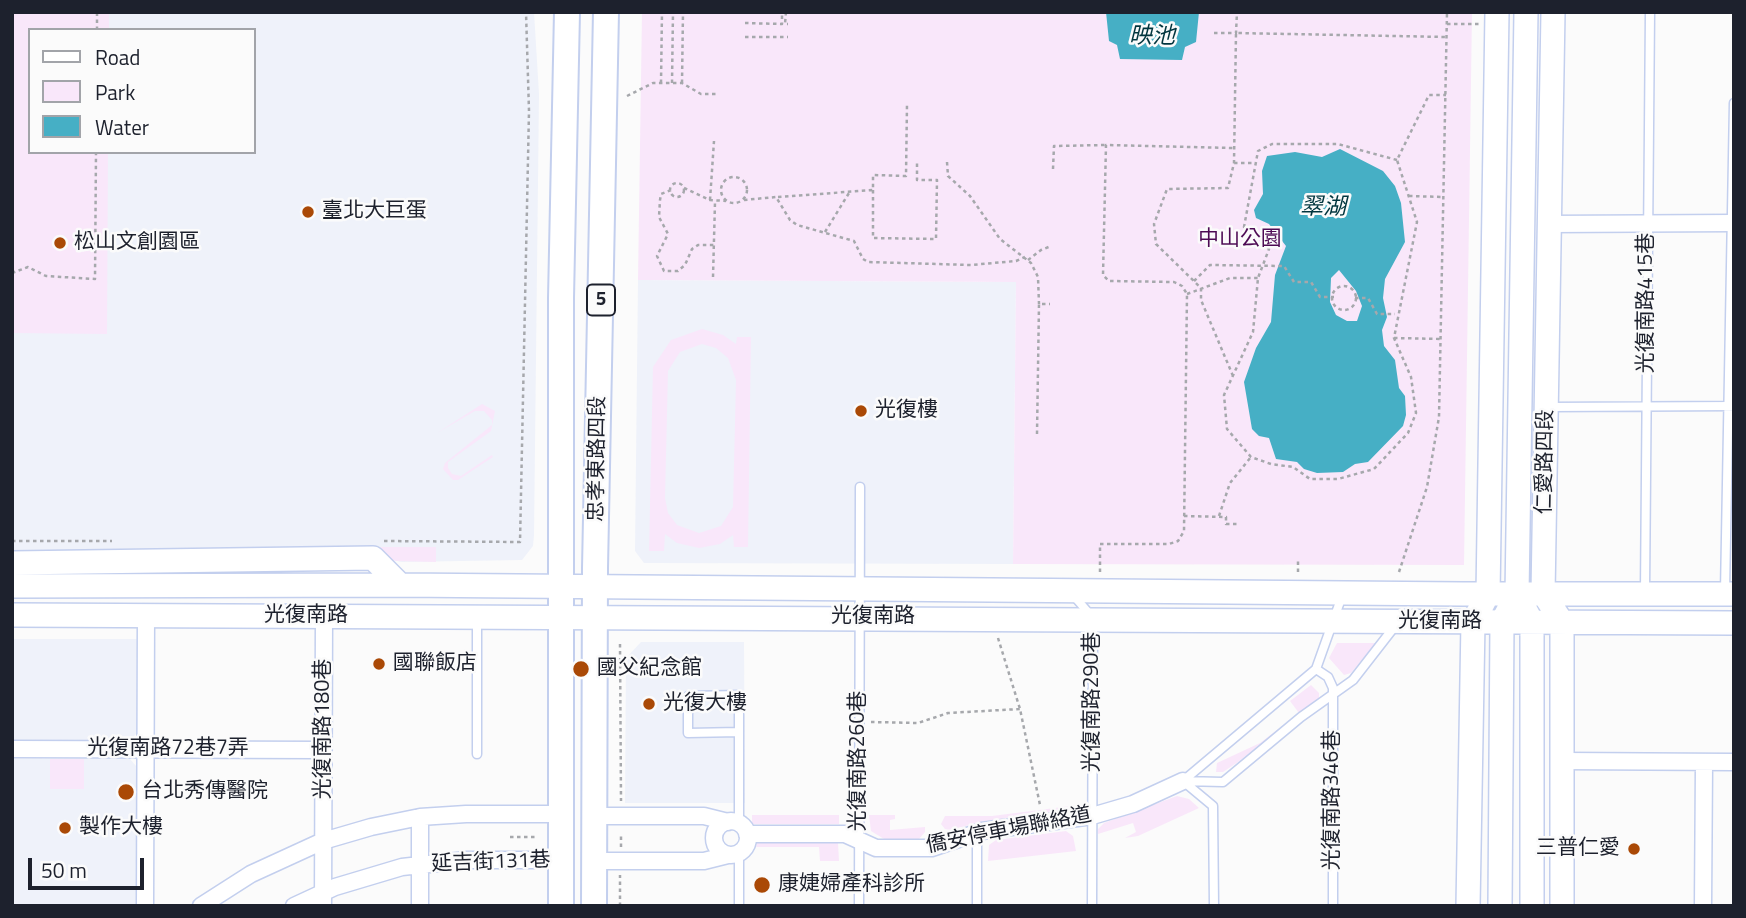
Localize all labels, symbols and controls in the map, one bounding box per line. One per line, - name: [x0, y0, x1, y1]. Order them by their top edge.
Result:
- water label: 映池: [1129, 23, 1175, 51]
- legend: [28, 28, 256, 154]
- text: Road: [95, 41, 140, 73]
- text: Park: [95, 76, 135, 108]
- text: Water: [95, 111, 149, 143]
- water label: 翠湖: [1300, 194, 1346, 222]
- place label: 臺北大巨蛋: [322, 199, 427, 225]
- marker: 臺北大巨蛋: [300, 204, 316, 220]
- park label: 中山公園: [1198, 227, 1282, 253]
- place label: 松山文創園區: [74, 230, 200, 256]
- street label: 光復南路415巷: [1634, 233, 1660, 373]
- marker: 松山文創園區: [52, 235, 68, 251]
- road number: 5: [587, 284, 615, 316]
- street label: 忠孝東路四段: [584, 396, 612, 522]
- place label: 光復樓: [875, 398, 938, 424]
- marker: 光復樓: [853, 403, 869, 419]
- street label: 仁愛路四段: [1532, 409, 1560, 515]
- street label: 光復南路: [264, 603, 348, 629]
- street label: 光復南路: [831, 604, 915, 630]
- street label: 光復南路: [1398, 609, 1482, 635]
- street label: 光復南路290巷: [1080, 632, 1106, 772]
- place label: 國聯飯店: [393, 651, 477, 677]
- marker: 國聯飯店: [371, 656, 387, 672]
- place label: 國父紀念館: [597, 656, 702, 682]
- street label: 光復南路180巷: [311, 659, 337, 799]
- marker: 國父紀念館: [571, 659, 591, 679]
- place label: 光復大樓: [663, 691, 747, 717]
- street label: 光復南路260巷: [846, 691, 872, 831]
- marker: 光復大樓: [641, 696, 657, 712]
- street label: 光復南路346巷: [1320, 730, 1346, 870]
- street label: 光復南路72巷7弄: [87, 736, 249, 762]
- place label: 台北秀傳醫院: [142, 779, 268, 805]
- marker: 台北秀傳醫院: [116, 782, 136, 802]
- street label: 僑安停車場聯絡道: [924, 803, 1094, 859]
- place label: 製作大樓: [79, 815, 163, 841]
- marker: 製作大樓: [57, 820, 73, 836]
- place label: 三普仁愛: [1536, 836, 1620, 862]
- marker: 三普仁愛: [1626, 841, 1642, 857]
- scale bar: [32, 844, 147, 888]
- street label: 延吉街131巷: [431, 848, 551, 878]
- text: 50 m: [41, 854, 87, 886]
- place label: 康婕婦產科診所: [778, 872, 925, 898]
- marker: 康婕婦產科診所: [752, 875, 772, 895]

